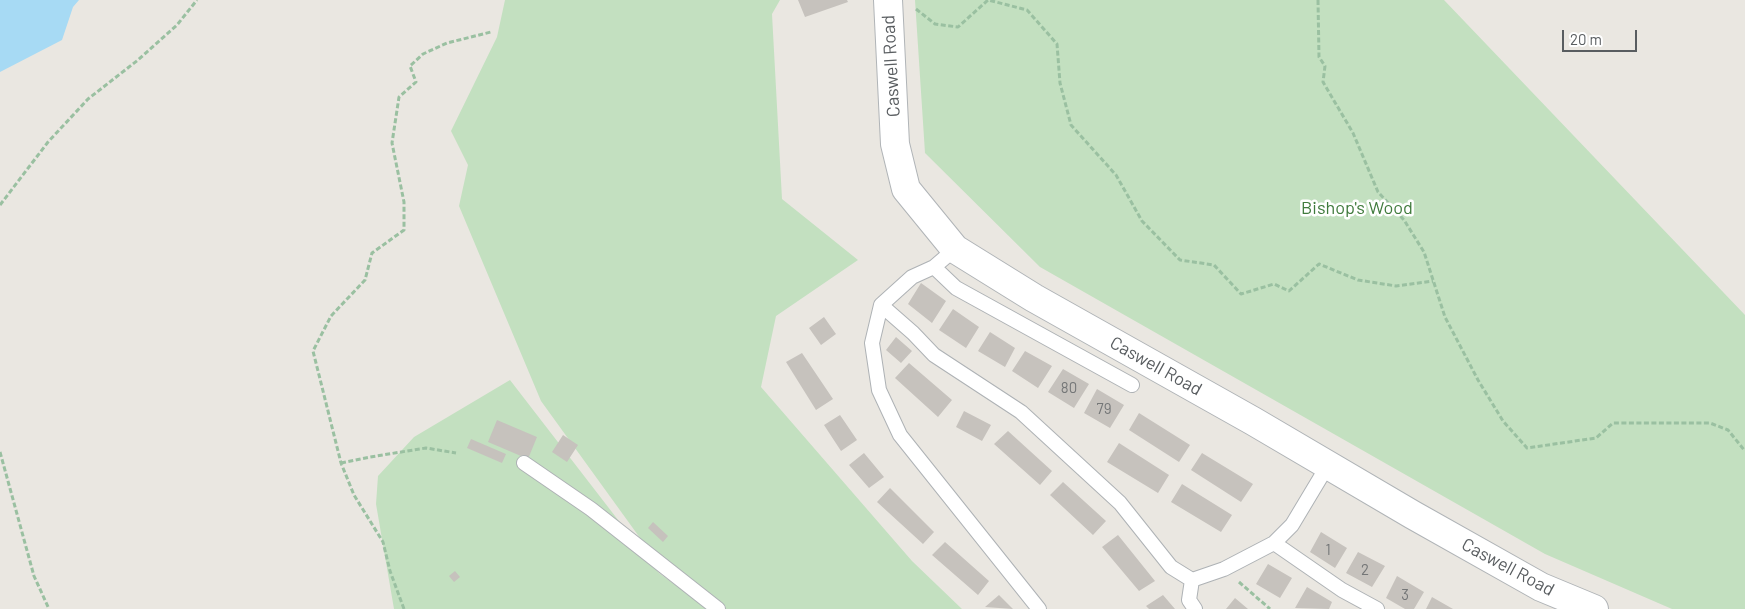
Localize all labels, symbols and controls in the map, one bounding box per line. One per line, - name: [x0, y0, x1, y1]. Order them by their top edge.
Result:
- street label: Caswell Road: [878, 14, 904, 118]
- scale bar: [1565, 20, 1640, 52]
- text: 20 m: [1570, 30, 1602, 48]
- park label: Bishop's Wood: [1301, 197, 1413, 219]
- street label: Caswell Road: [1106, 332, 1206, 400]
- house number: 80: [1061, 379, 1077, 397]
- house number: 79: [1097, 400, 1111, 418]
- street label: Caswell Road: [1458, 534, 1558, 600]
- house number: 1: [1325, 541, 1331, 559]
- house number: 2: [1361, 561, 1369, 579]
- house number: 3: [1401, 586, 1409, 604]

